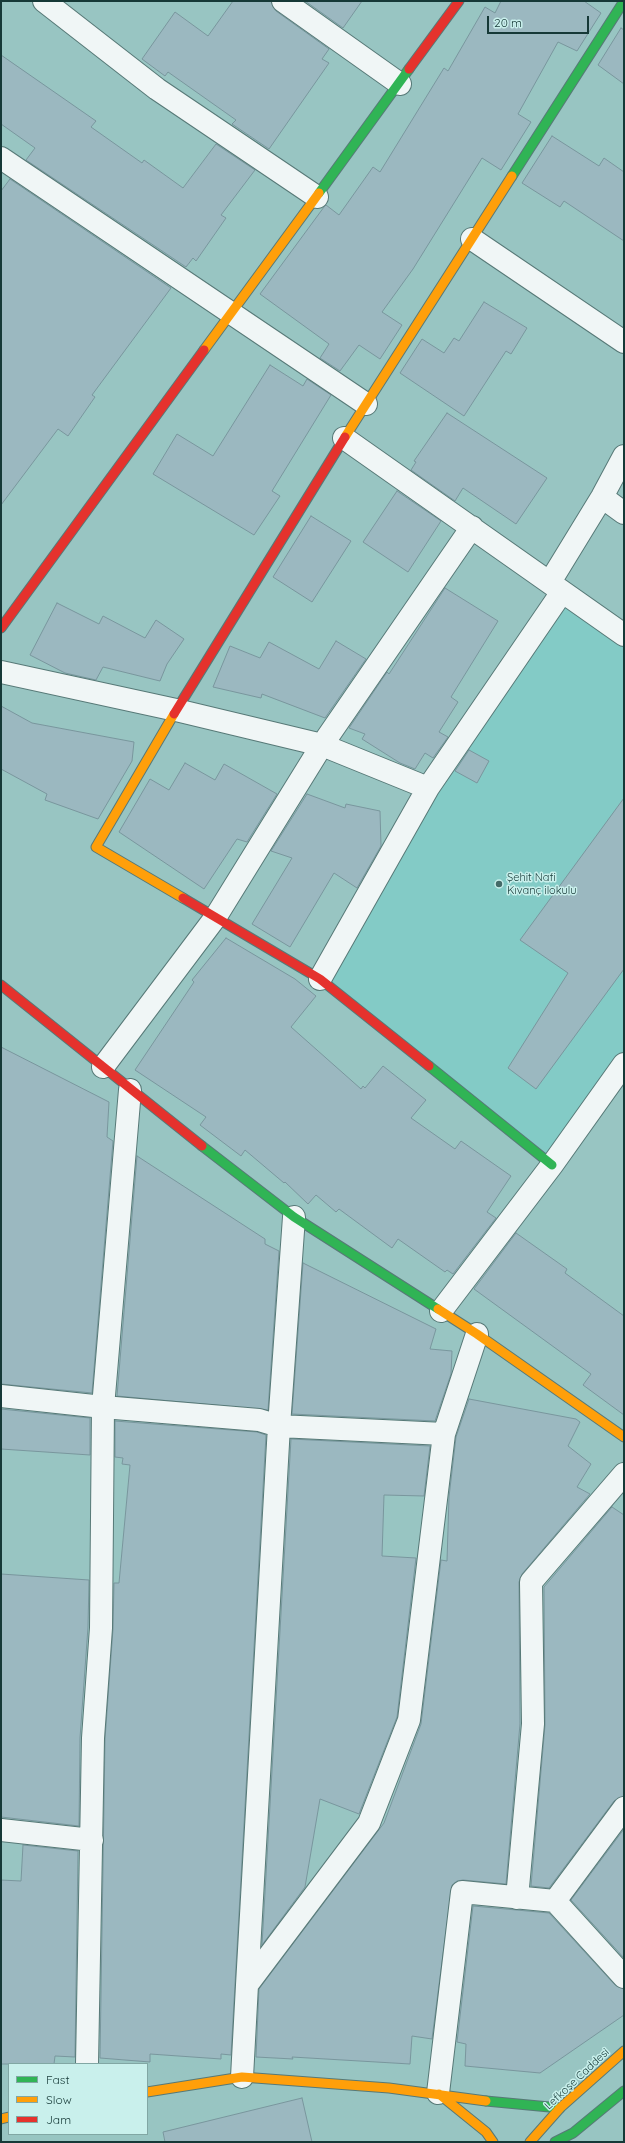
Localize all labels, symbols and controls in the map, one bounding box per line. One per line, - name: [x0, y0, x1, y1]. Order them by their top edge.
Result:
- scale bar: [489, 8, 591, 34]
- text: 20 m: [494, 15, 522, 30]
- place label: Şehit Nafi Kıvanç ilokulu: [507, 871, 577, 897]
- marker: Şehit Nafi Kıvanç ilokulu: [494, 879, 504, 889]
- street label: Lefkoşe Caddesi: [542, 2046, 612, 2112]
- legend: [8, 2063, 148, 2135]
- text: Fast: [46, 2072, 70, 2087]
- text: Slow: [46, 2092, 72, 2107]
- text: Jam: [46, 2112, 71, 2127]

